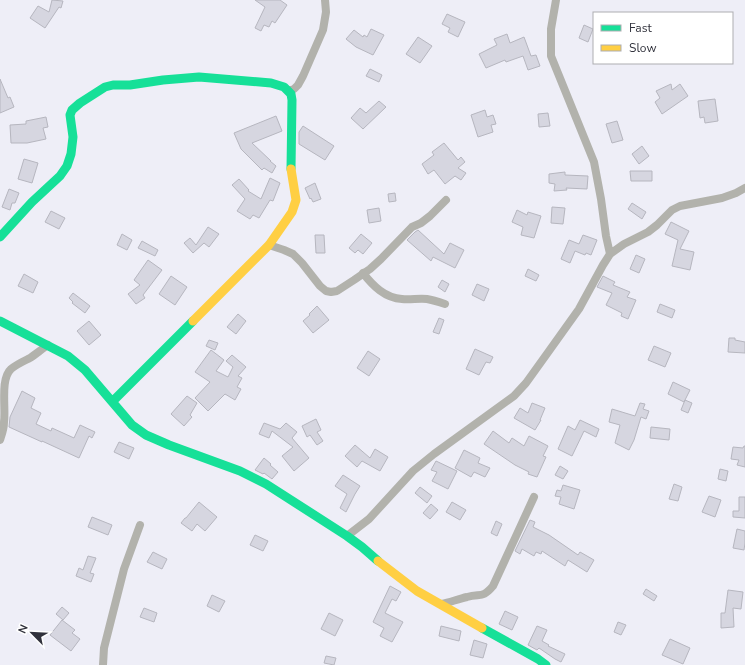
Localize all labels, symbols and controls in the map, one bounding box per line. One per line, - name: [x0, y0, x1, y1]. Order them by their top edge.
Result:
- legend: [593, 12, 733, 64]
- text: Fast: [629, 20, 652, 36]
- text: Slow: [629, 40, 657, 56]
- north arrow: [12, 613, 52, 653]
- text: N: [15, 622, 32, 636]

